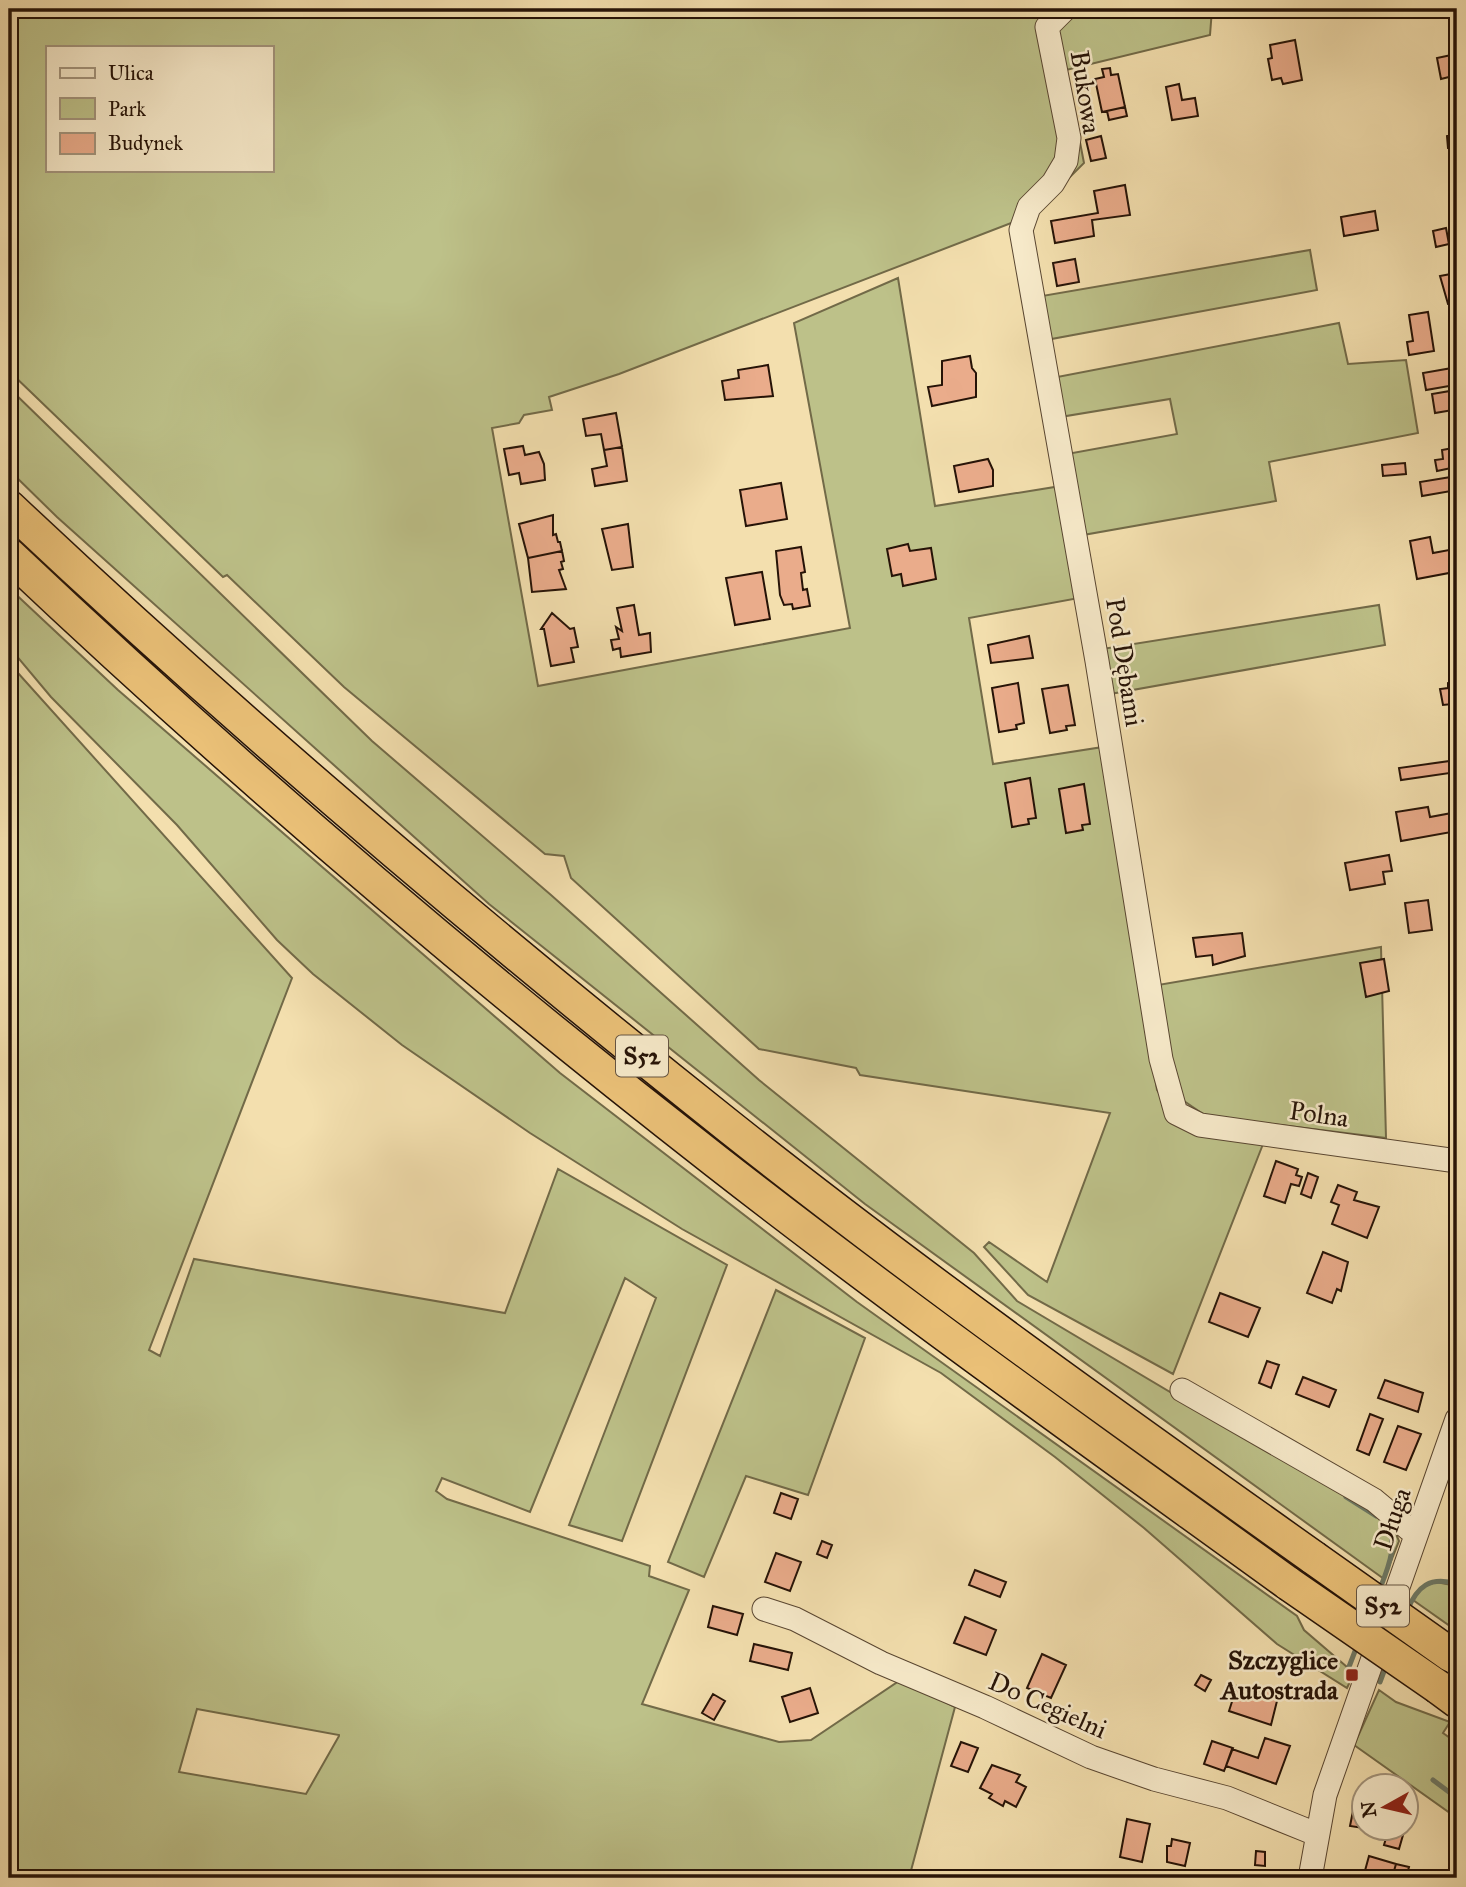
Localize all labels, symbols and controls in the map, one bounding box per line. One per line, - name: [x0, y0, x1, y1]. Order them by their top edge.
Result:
- legend: [46, 46, 273, 172]
- street label: Bukowa: [1064, 48, 1108, 136]
- text: Ulica: [108, 60, 154, 86]
- text: Park: [108, 96, 146, 122]
- text: Budynek: [108, 130, 183, 156]
- street label: Pod Dębami: [1099, 595, 1151, 729]
- road number: S52: [616, 1036, 668, 1076]
- street label: Polna: [1287, 1094, 1351, 1134]
- street label: Długa: [1366, 1483, 1418, 1555]
- road number: S52: [1357, 1586, 1409, 1626]
- place label: Szczyglice Autostrada: [1219, 1644, 1339, 1706]
- street label: Do Cegielni: [984, 1665, 1112, 1745]
- marker: Szczyglice Autostrada: [1344, 1667, 1360, 1683]
- north arrow: [1350, 1772, 1420, 1842]
- text: N: [1356, 1800, 1381, 1819]

